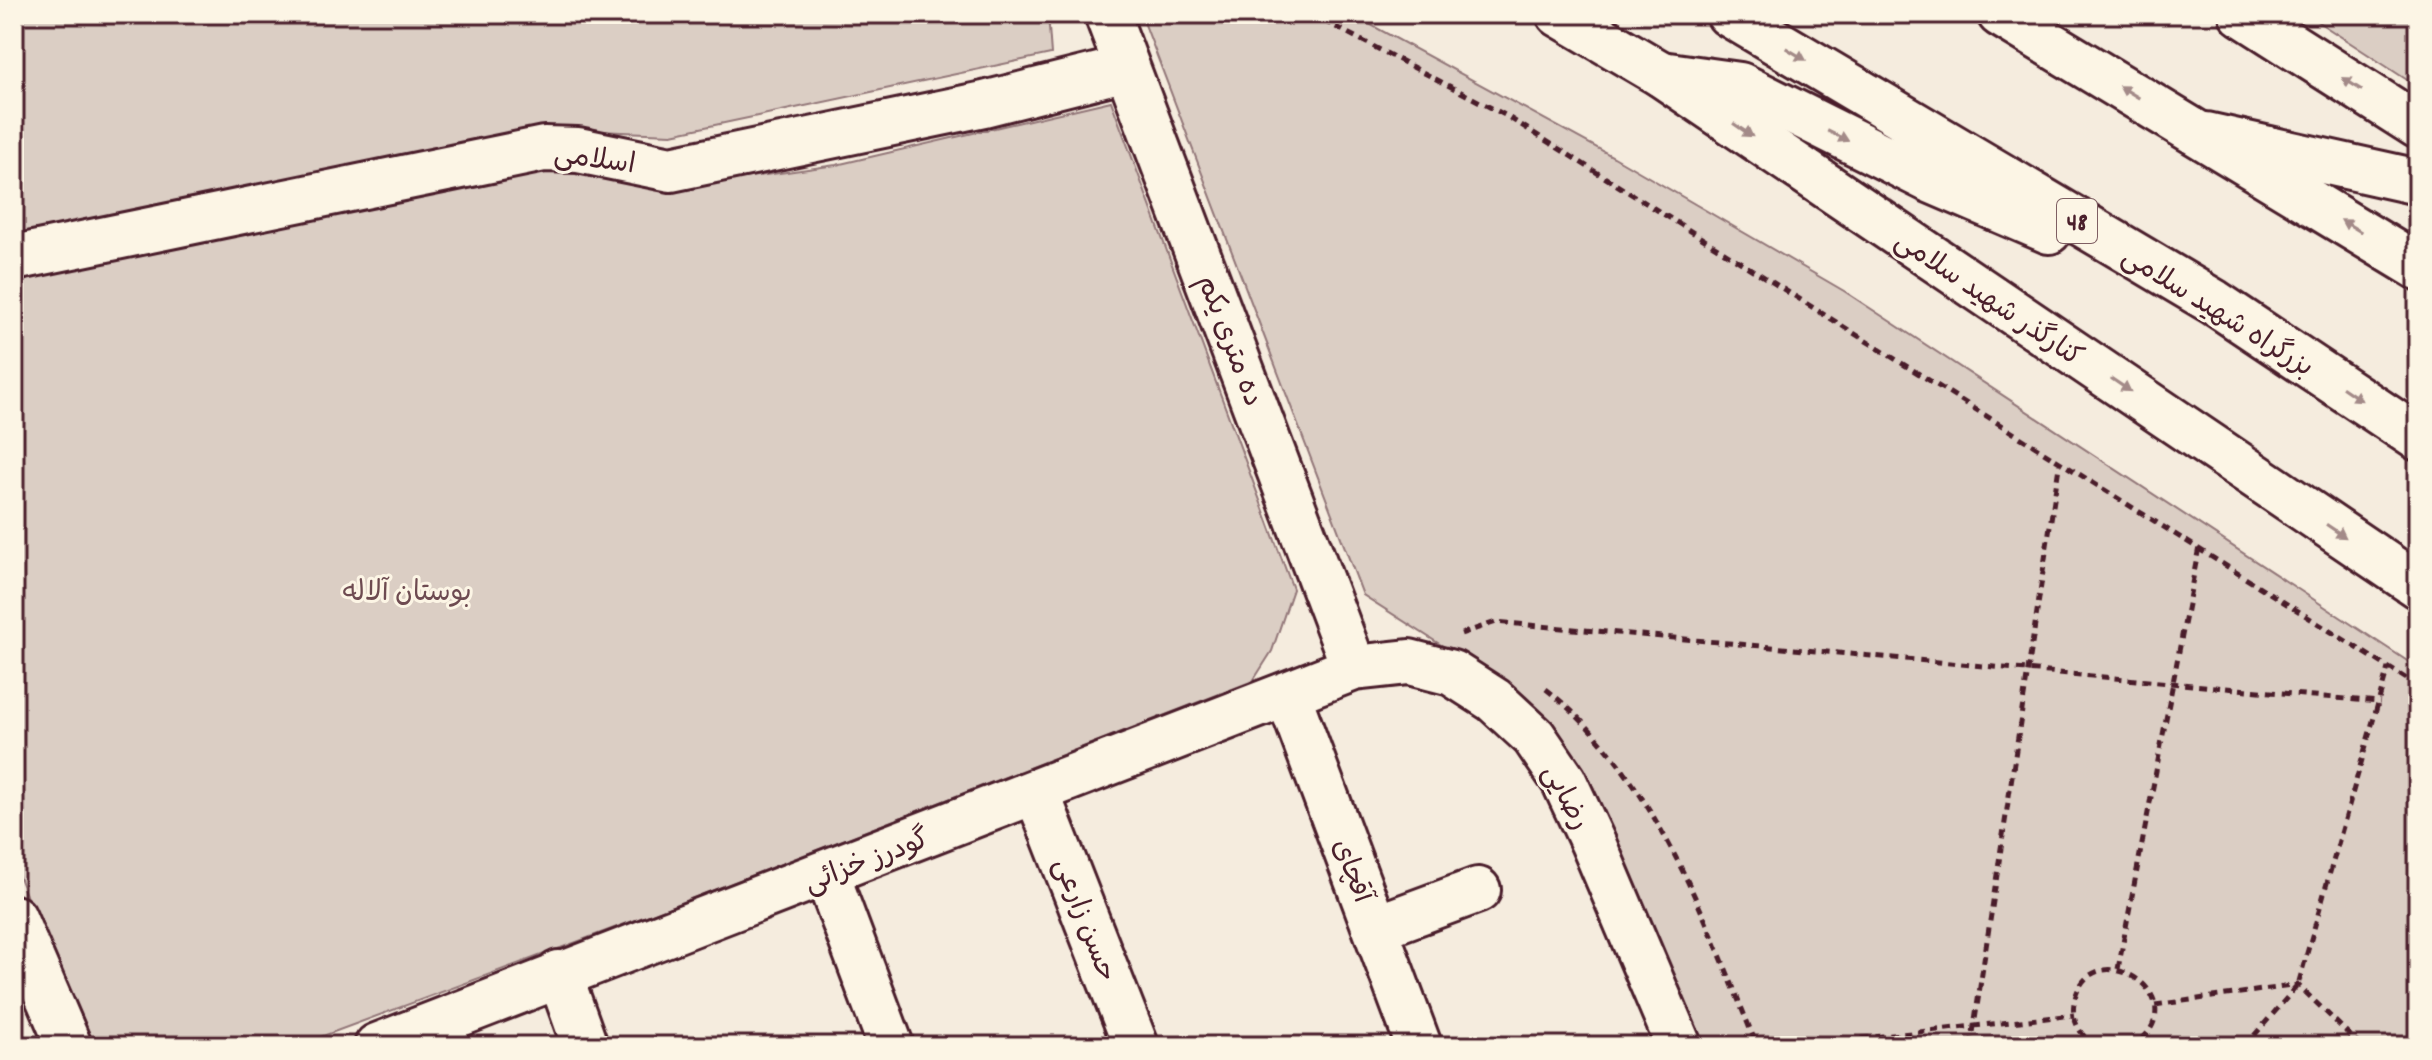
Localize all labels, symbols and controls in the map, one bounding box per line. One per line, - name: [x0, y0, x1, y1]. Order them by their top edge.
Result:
- one-way arrow: [1785, 47, 1807, 61]
- one-way arrow: [2341, 78, 2363, 92]
- one-way arrow: [2117, 85, 2140, 100]
- one-way arrow: [1733, 122, 1754, 137]
- one-way arrow: [1826, 129, 1849, 142]
- street label: اسلامی: [551, 136, 638, 187]
- road number: 48: [2057, 199, 2097, 243]
- one-way arrow: [2340, 220, 2362, 234]
- street label: کنارگذر شهید سلامی: [1885, 222, 2090, 379]
- street label: بزرگراه شهید سلامی: [2113, 238, 2321, 389]
- street label: ده متری یکم: [1184, 270, 1271, 413]
- one-way arrow: [2111, 378, 2132, 393]
- one-way arrow: [2341, 386, 2362, 401]
- one-way arrow: [2326, 523, 2347, 538]
- park label: بوستان آلاله: [342, 575, 472, 615]
- street label: رضایی: [1530, 758, 1598, 839]
- street label: گودرز خزائی: [799, 821, 936, 906]
- street label: آقچای: [1319, 834, 1380, 911]
- street label: حسن زارعی: [1040, 853, 1124, 989]

